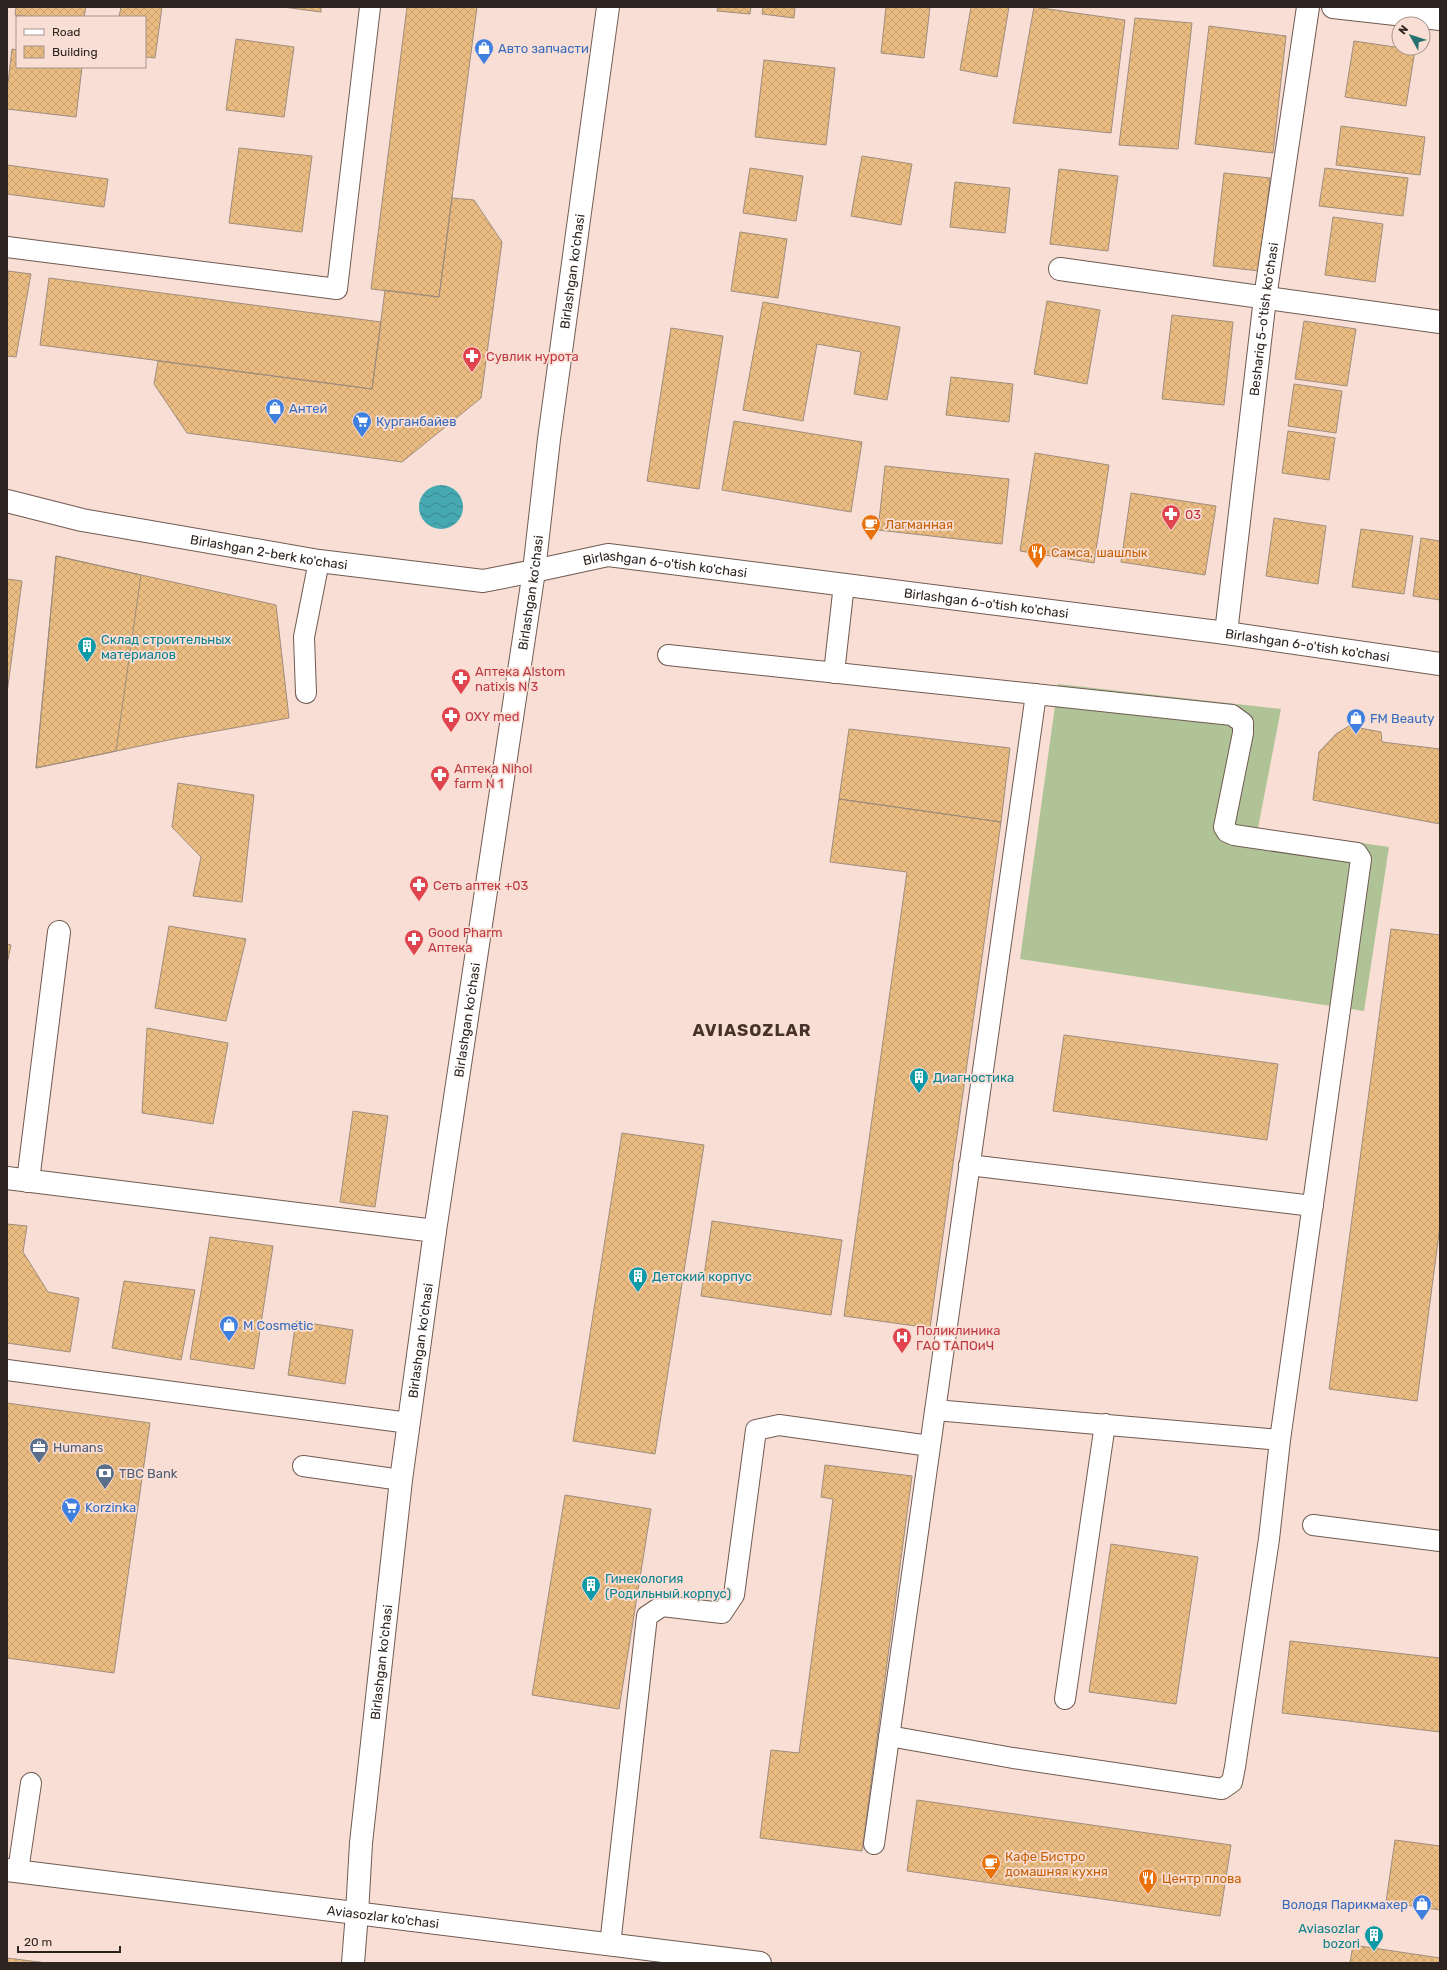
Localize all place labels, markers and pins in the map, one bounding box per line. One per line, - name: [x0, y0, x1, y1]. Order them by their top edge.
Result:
- shop icon: Авто запчасти: [473, 37, 495, 65]
- place label: Авто запчасти: [498, 41, 589, 56]
- pharmacy icon: Сувлик нурота: [461, 345, 483, 373]
- place label: Сувлик нурота: [486, 349, 579, 364]
- shop icon: Антей: [264, 397, 286, 425]
- place label: Антей: [289, 401, 327, 416]
- supermarket icon: Курганбайев: [351, 410, 373, 438]
- place label: Курганбайев: [376, 414, 456, 429]
- pharmacy icon: 03: [1160, 503, 1182, 531]
- place label: 03: [1185, 507, 1201, 522]
- cafe icon: Лагманная: [860, 513, 882, 541]
- place label: Лагманная: [885, 517, 953, 532]
- restaurant icon: Самса, шашлык: [1026, 541, 1048, 569]
- place label: Самса, шашлык: [1051, 545, 1148, 560]
- place label: Склад строительных материалов: [101, 632, 231, 662]
- building icon: Склад строительных материалов: [76, 635, 98, 663]
- place label: Аптека Alstom natixis N 3: [475, 664, 565, 694]
- pharmacy icon: Аптека Alstom natixis N 3: [450, 667, 472, 695]
- pharmacy icon: OXY med: [440, 705, 462, 733]
- shop icon: FM Beauty: [1345, 707, 1367, 735]
- place label: OXY med: [465, 709, 520, 724]
- place label: FM Beauty: [1370, 711, 1434, 726]
- place label: Аптека Nihol farm N 1: [454, 761, 532, 791]
- pharmacy icon: Аптека Nihol farm N 1: [429, 764, 451, 792]
- pharmacy icon: Сеть аптек +03: [408, 874, 430, 902]
- place label: Сеть аптек +03: [433, 878, 529, 893]
- place label: Good Pharm Аптека: [428, 925, 503, 955]
- pharmacy icon: Good Pharm Аптека: [403, 928, 425, 956]
- building icon: Диагностика: [908, 1066, 930, 1094]
- place label: Диагностика: [933, 1070, 1014, 1085]
- building icon: Детский корпус: [627, 1265, 649, 1293]
- place label: Детский корпус: [652, 1269, 752, 1284]
- shop icon: M Cosmetic: [218, 1314, 240, 1342]
- place label: M Cosmetic: [243, 1318, 313, 1333]
- place label: Поликлиника ГАО ТАПОиЧ: [916, 1323, 1000, 1353]
- hospital icon: Поликлиника ГАО ТАПОиЧ: [891, 1326, 913, 1354]
- office icon: Humans: [28, 1436, 50, 1464]
- place label: Humans: [53, 1440, 104, 1455]
- bank icon: TBC Bank: [94, 1462, 116, 1490]
- place label: TBC Bank: [119, 1466, 178, 1481]
- supermarket icon: Korzinka: [60, 1496, 82, 1524]
- place label: Korzinka: [85, 1500, 136, 1515]
- place label: Гинекология (Родильный корпус): [605, 1571, 731, 1601]
- building icon: Гинекология (Родильный корпус): [580, 1574, 602, 1602]
- place label: Кафе Бистро домашняя кухня: [1005, 1849, 1108, 1879]
- cafe icon: Кафе Бистро домашняя кухня: [980, 1852, 1002, 1880]
- restaurant icon: Центр плова: [1137, 1867, 1159, 1895]
- place label: Центр плова: [1162, 1871, 1241, 1886]
- shop icon: Володя Парикмахер: [1411, 1893, 1433, 1921]
- place label: Володя Парикмахер: [1282, 1897, 1408, 1912]
- place label: Aviasozlar bozori: [1298, 1921, 1360, 1951]
- building icon: Aviasozlar bozori: [1363, 1924, 1385, 1952]

